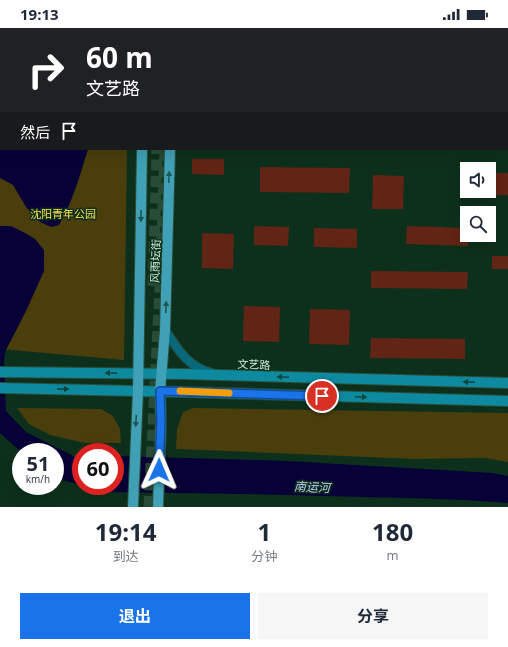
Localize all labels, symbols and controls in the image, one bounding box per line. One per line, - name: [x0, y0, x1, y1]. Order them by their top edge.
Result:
- text: 19:13: [20, 4, 59, 24]
- text: 60 m: [86, 38, 153, 76]
- icon: right: [20, 44, 72, 96]
- text: 文艺路: [86, 76, 140, 100]
- icon: arrive: [58, 120, 80, 142]
- text: 然后: [20, 122, 50, 142]
- map controls: [460, 162, 496, 242]
- button: sound: [460, 162, 496, 198]
- one-way arrow: [166, 171, 173, 183]
- park label: 沈阳青年公园: [30, 206, 96, 221]
- button: search: [460, 206, 496, 242]
- one-way arrow: [138, 210, 144, 223]
- street label: 风雨坛街: [147, 239, 163, 283]
- one-way arrow: [162, 301, 169, 313]
- street label: 文艺路: [237, 356, 271, 372]
- one-way arrow: [104, 370, 117, 376]
- one-way arrow: [277, 373, 289, 380]
- pin: [305, 379, 339, 413]
- one-way arrow: [462, 379, 475, 385]
- icon: arrive: [311, 385, 333, 407]
- one-way arrow: [57, 386, 69, 393]
- one-way arrow: [355, 393, 367, 400]
- one-way arrow: [133, 415, 139, 428]
- speed limit sign: 60: [72, 443, 124, 495]
- position arrow: [138, 449, 180, 491]
- text: 51: [27, 450, 49, 477]
- text: km/h: [26, 472, 50, 486]
- water label: 南运河: [294, 478, 332, 497]
- text: 19:14: [95, 515, 157, 548]
- text: 1: [257, 515, 271, 548]
- text: 180: [372, 515, 413, 548]
- text: m: [387, 546, 399, 564]
- text: 到达: [113, 547, 139, 565]
- text: 分钟: [251, 547, 277, 565]
- button: 退出: [20, 593, 250, 639]
- button: 分享: [258, 593, 488, 639]

